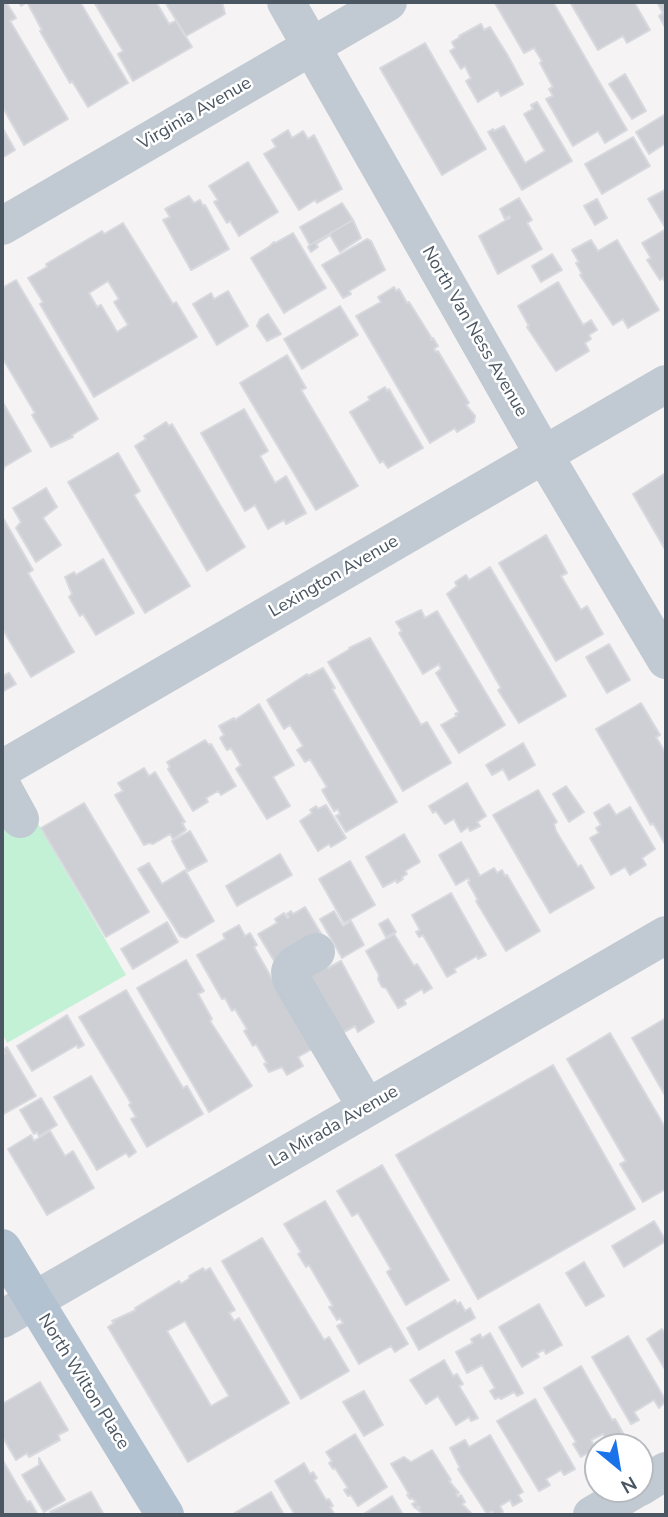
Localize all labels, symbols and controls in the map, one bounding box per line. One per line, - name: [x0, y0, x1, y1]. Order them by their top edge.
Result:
- street label: Virginia Avenue: [134, 73, 256, 155]
- street label: North Van Ness Avenue: [416, 243, 532, 421]
- street label: Lexington Avenue: [265, 531, 403, 623]
- street label: La Mirada Avenue: [266, 1081, 402, 1173]
- street label: North Wilton Place: [33, 1310, 133, 1454]
- north arrow: [584, 1433, 654, 1503]
- text: N: [616, 1470, 641, 1499]

